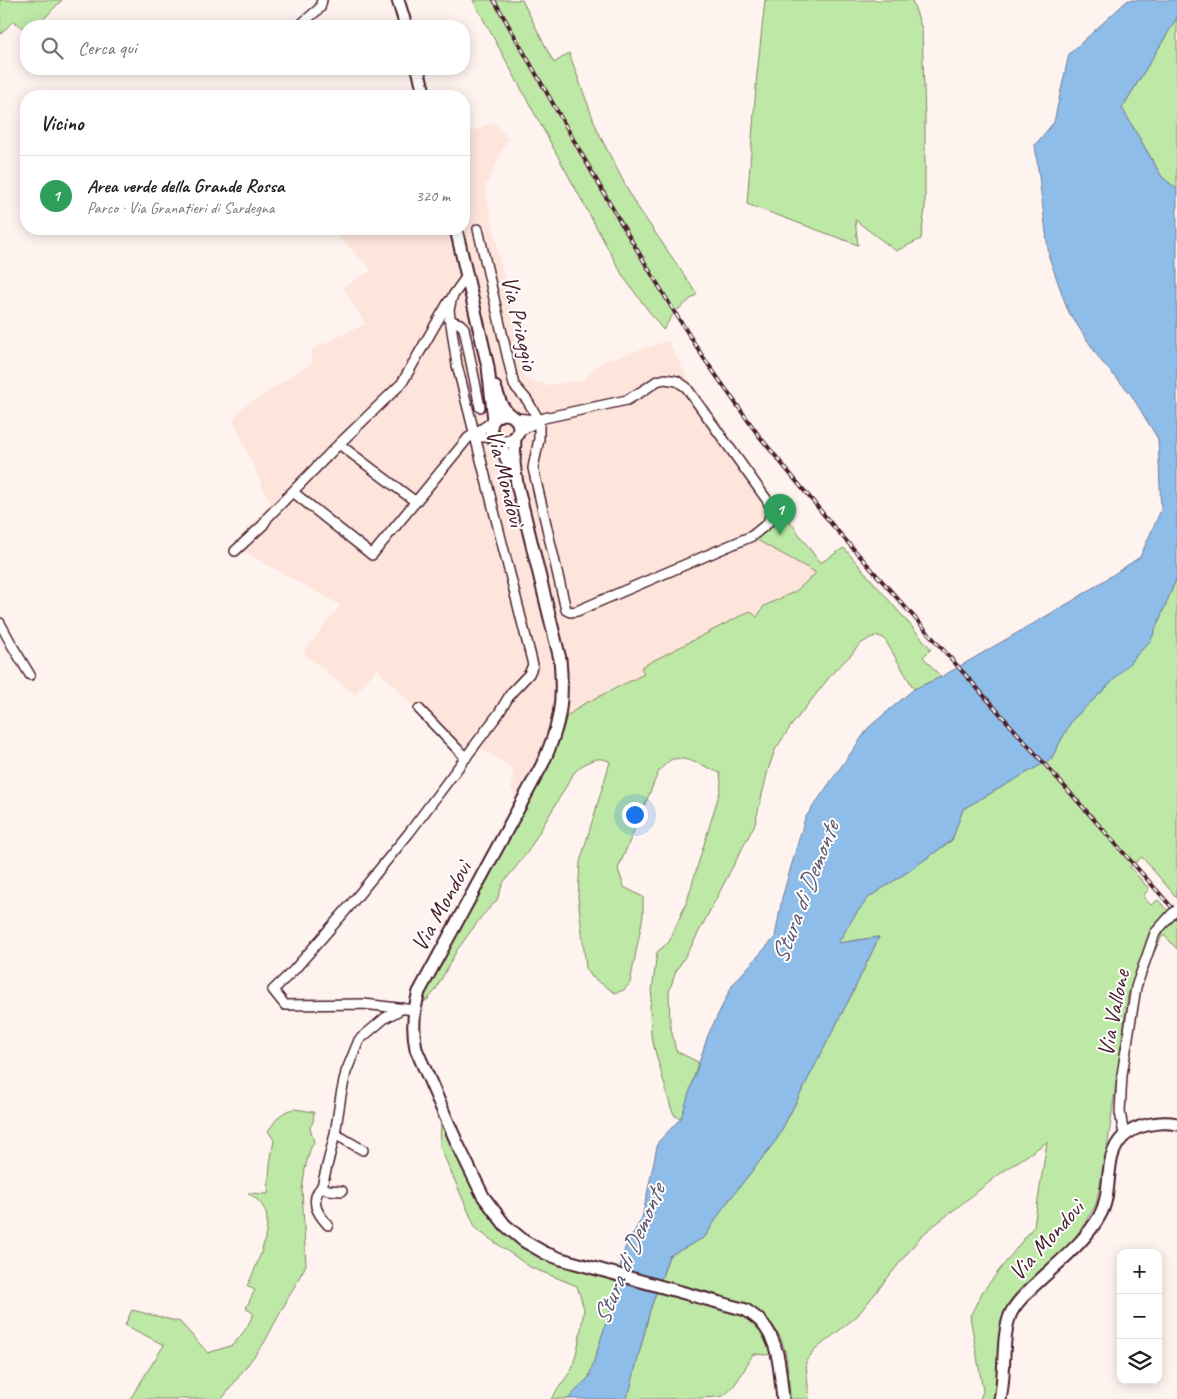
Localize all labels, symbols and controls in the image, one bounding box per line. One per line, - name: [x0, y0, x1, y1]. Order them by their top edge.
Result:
- search box: [20, 20, 470, 75]
- icon: search: [38, 34, 66, 62]
- text: Cerca qui: [78, 36, 137, 60]
- text: Vicino: [40, 110, 83, 136]
- text: Area verde della Grande Rossa: [87, 174, 284, 198]
- text: 1: [52, 186, 60, 206]
- text: 320 m: [416, 186, 450, 206]
- text: Parco · Via Granatieri di Sardegna: [87, 198, 274, 218]
- street label: Via Priaggio: [495, 273, 546, 375]
- street label: Via Mondovì: [480, 427, 533, 532]
- pin: 1: [764, 494, 796, 535]
- your location: [622, 802, 648, 828]
- water label: Stura di Demonte: [763, 813, 848, 968]
- street label: Via Mondovì: [404, 853, 479, 956]
- street label: Via Vallone: [1090, 965, 1136, 1059]
- water label: Stura di Demonte: [585, 1176, 674, 1329]
- street label: Via Mondovì: [1002, 1191, 1092, 1287]
- map controls: [1117, 1249, 1162, 1384]
- button: +: [1117, 1249, 1162, 1294]
- button: −: [1117, 1294, 1162, 1339]
- button: layers: [1117, 1339, 1162, 1384]

